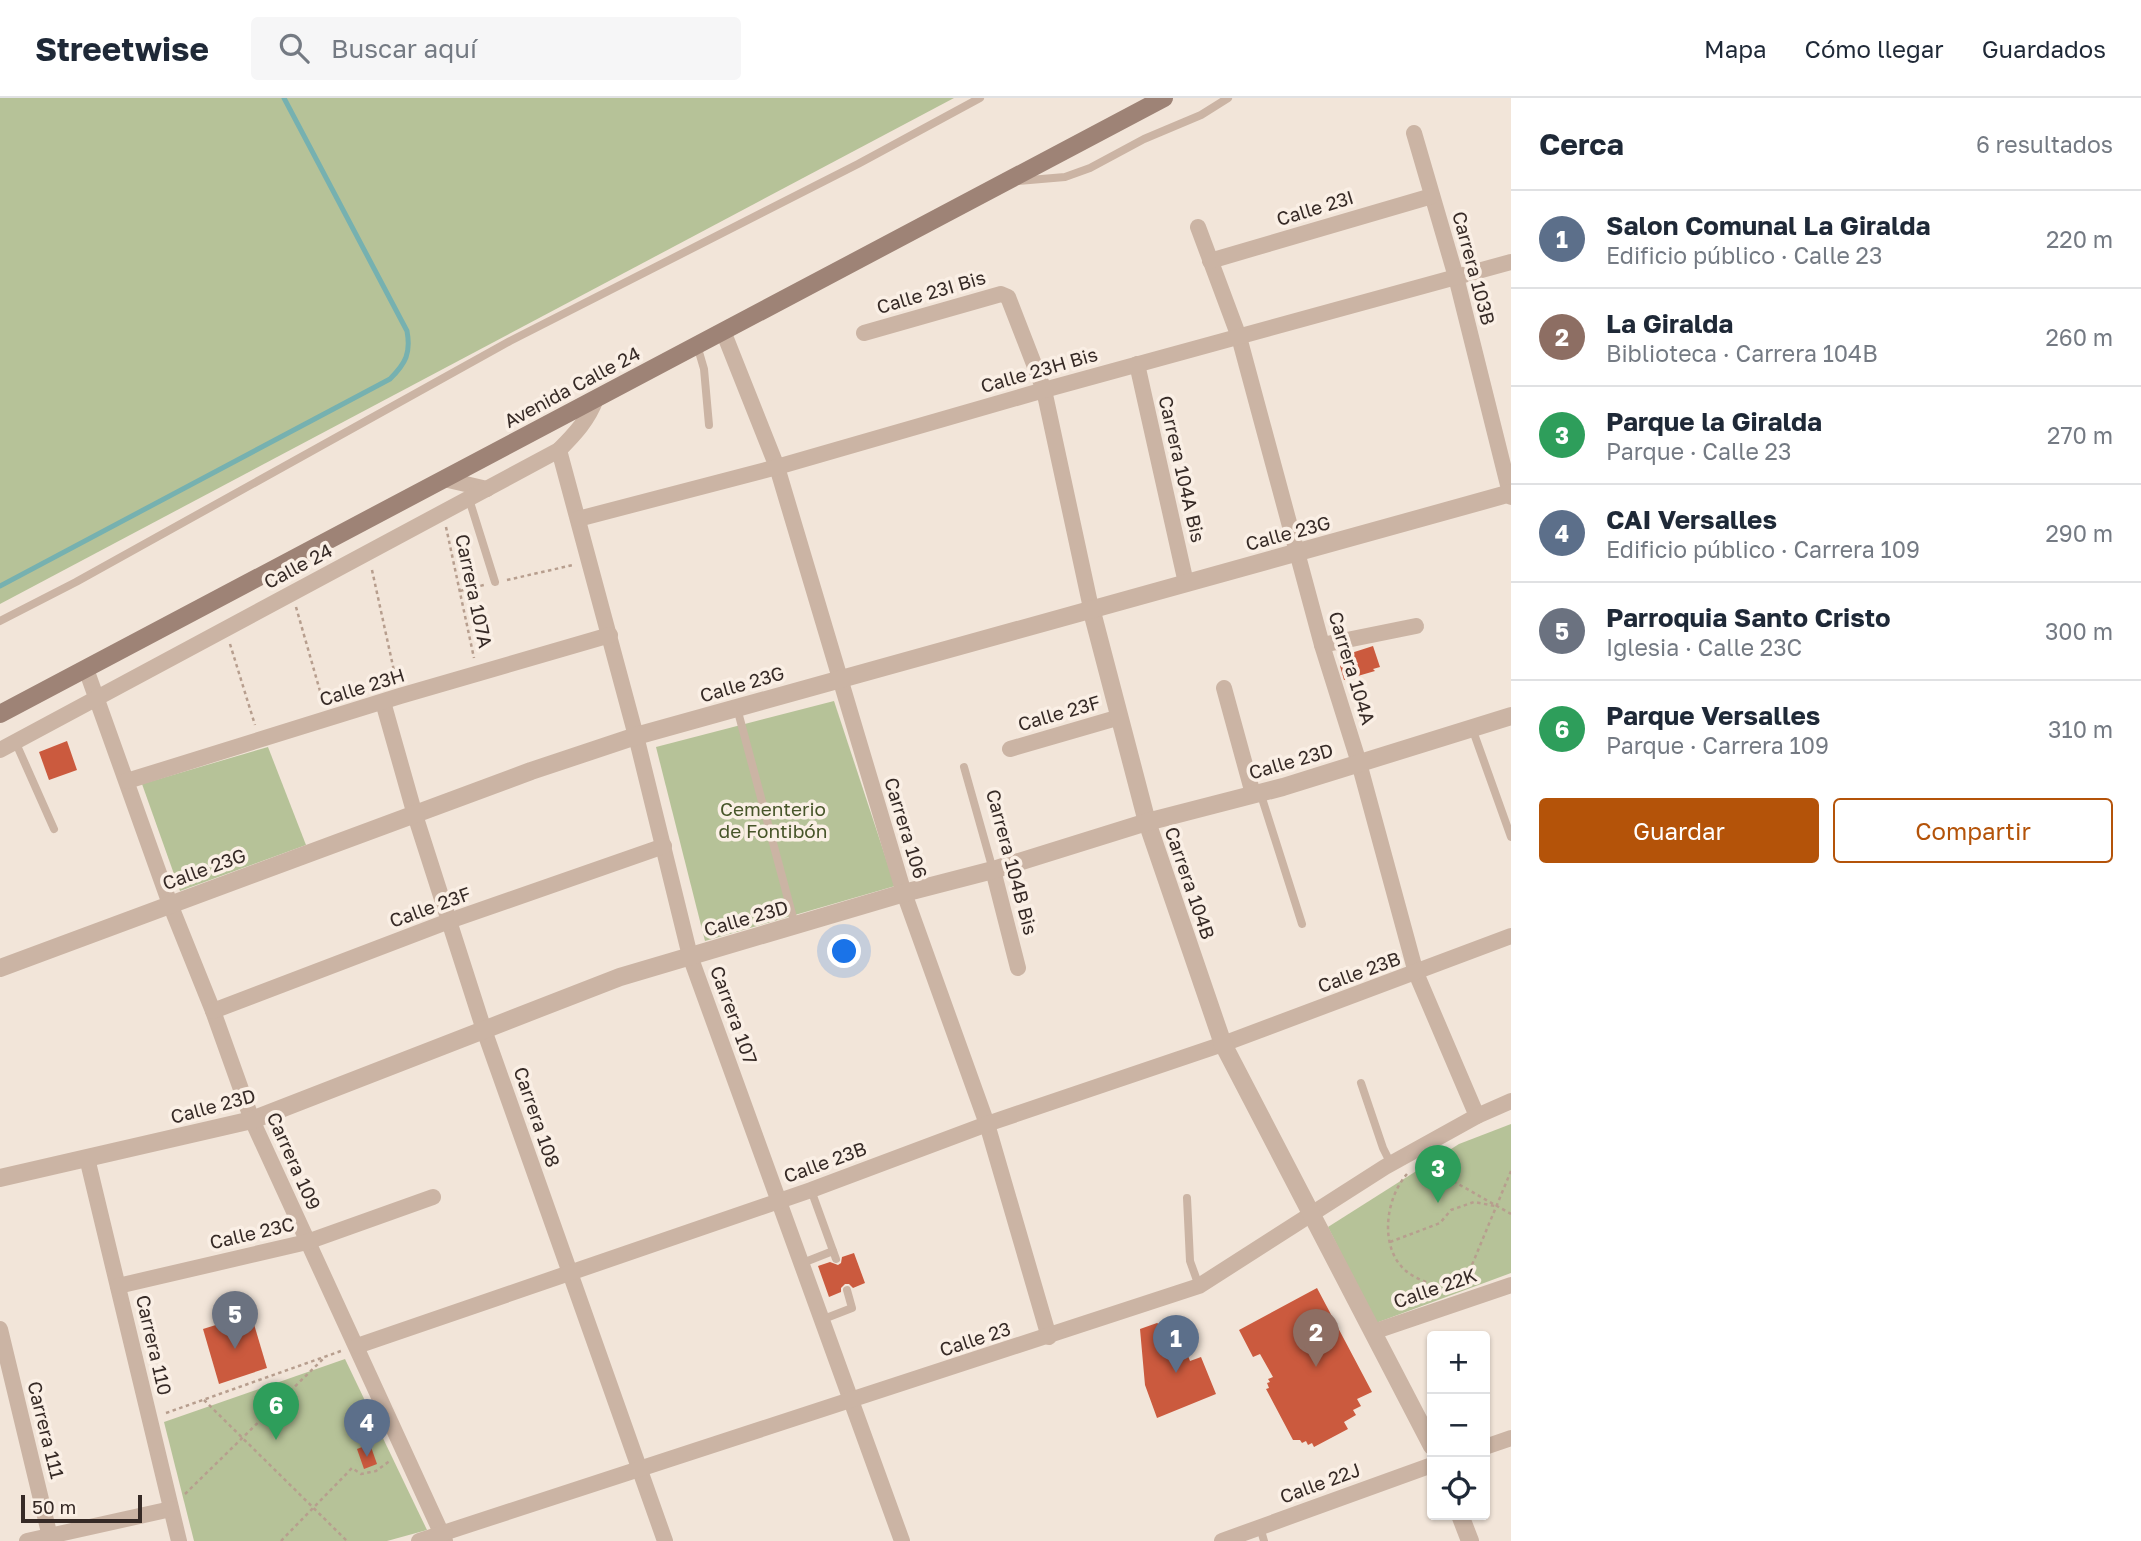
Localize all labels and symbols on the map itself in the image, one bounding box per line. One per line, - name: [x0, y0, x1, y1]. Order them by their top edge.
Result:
- street label: Calle 23I: [1273, 185, 1356, 230]
- street label: Carrera 103B: [1448, 208, 1501, 327]
- street label: Calle 23I Bis: [874, 265, 988, 318]
- street label: Avenida Calle 24: [500, 341, 644, 432]
- street label: Calle 23H Bis: [978, 342, 1100, 397]
- street label: Carrera 104A Bis: [1154, 393, 1211, 545]
- street label: Calle 23G: [1243, 510, 1333, 555]
- street label: Carrera 107A: [451, 532, 498, 650]
- street label: Calle 24: [260, 538, 336, 593]
- street label: Carrera 104A: [1324, 608, 1381, 728]
- street label: Calle 23G: [697, 660, 787, 707]
- street label: Calle 23H: [316, 663, 407, 710]
- street label: Calle 23F: [1015, 690, 1103, 735]
- street label: Calle 23D: [1246, 737, 1336, 784]
- street label: Carrera 106: [880, 775, 933, 881]
- street label: Carrera 104B Bis: [982, 786, 1043, 937]
- park label: Cementerio de Fontibón: [719, 797, 827, 842]
- street label: Carrera 104B: [1161, 824, 1220, 942]
- street label: Calle 23G: [159, 843, 249, 894]
- street label: Calle 23F: [386, 881, 474, 932]
- street label: Calle 23D: [701, 894, 791, 941]
- your location: [827, 934, 861, 968]
- street label: Calle 23B: [1314, 946, 1403, 997]
- street label: Carrera 107: [706, 962, 763, 1067]
- street label: Carrera 108: [510, 1064, 565, 1170]
- street label: Calle 23D: [168, 1083, 258, 1128]
- street label: Carrera 109: [263, 1108, 326, 1213]
- street label: Calle 23B: [780, 1136, 869, 1187]
- pin: 3: [1415, 1145, 1461, 1203]
- street label: Calle 23C: [207, 1212, 297, 1253]
- street label: Calle 22K: [1390, 1263, 1479, 1312]
- pin: 5: [212, 1291, 258, 1349]
- street label: Carrera 110: [132, 1292, 177, 1397]
- pin: 2: [1293, 1309, 1339, 1367]
- pin: 1: [1153, 1315, 1199, 1373]
- street label: Calle 23: [936, 1316, 1013, 1361]
- street label: Carrera 111: [23, 1379, 70, 1481]
- pin: 6: [253, 1382, 299, 1440]
- pin: 4: [344, 1399, 390, 1457]
- street label: Calle 22J: [1276, 1457, 1363, 1508]
- scale bar: [21, 1492, 142, 1524]

